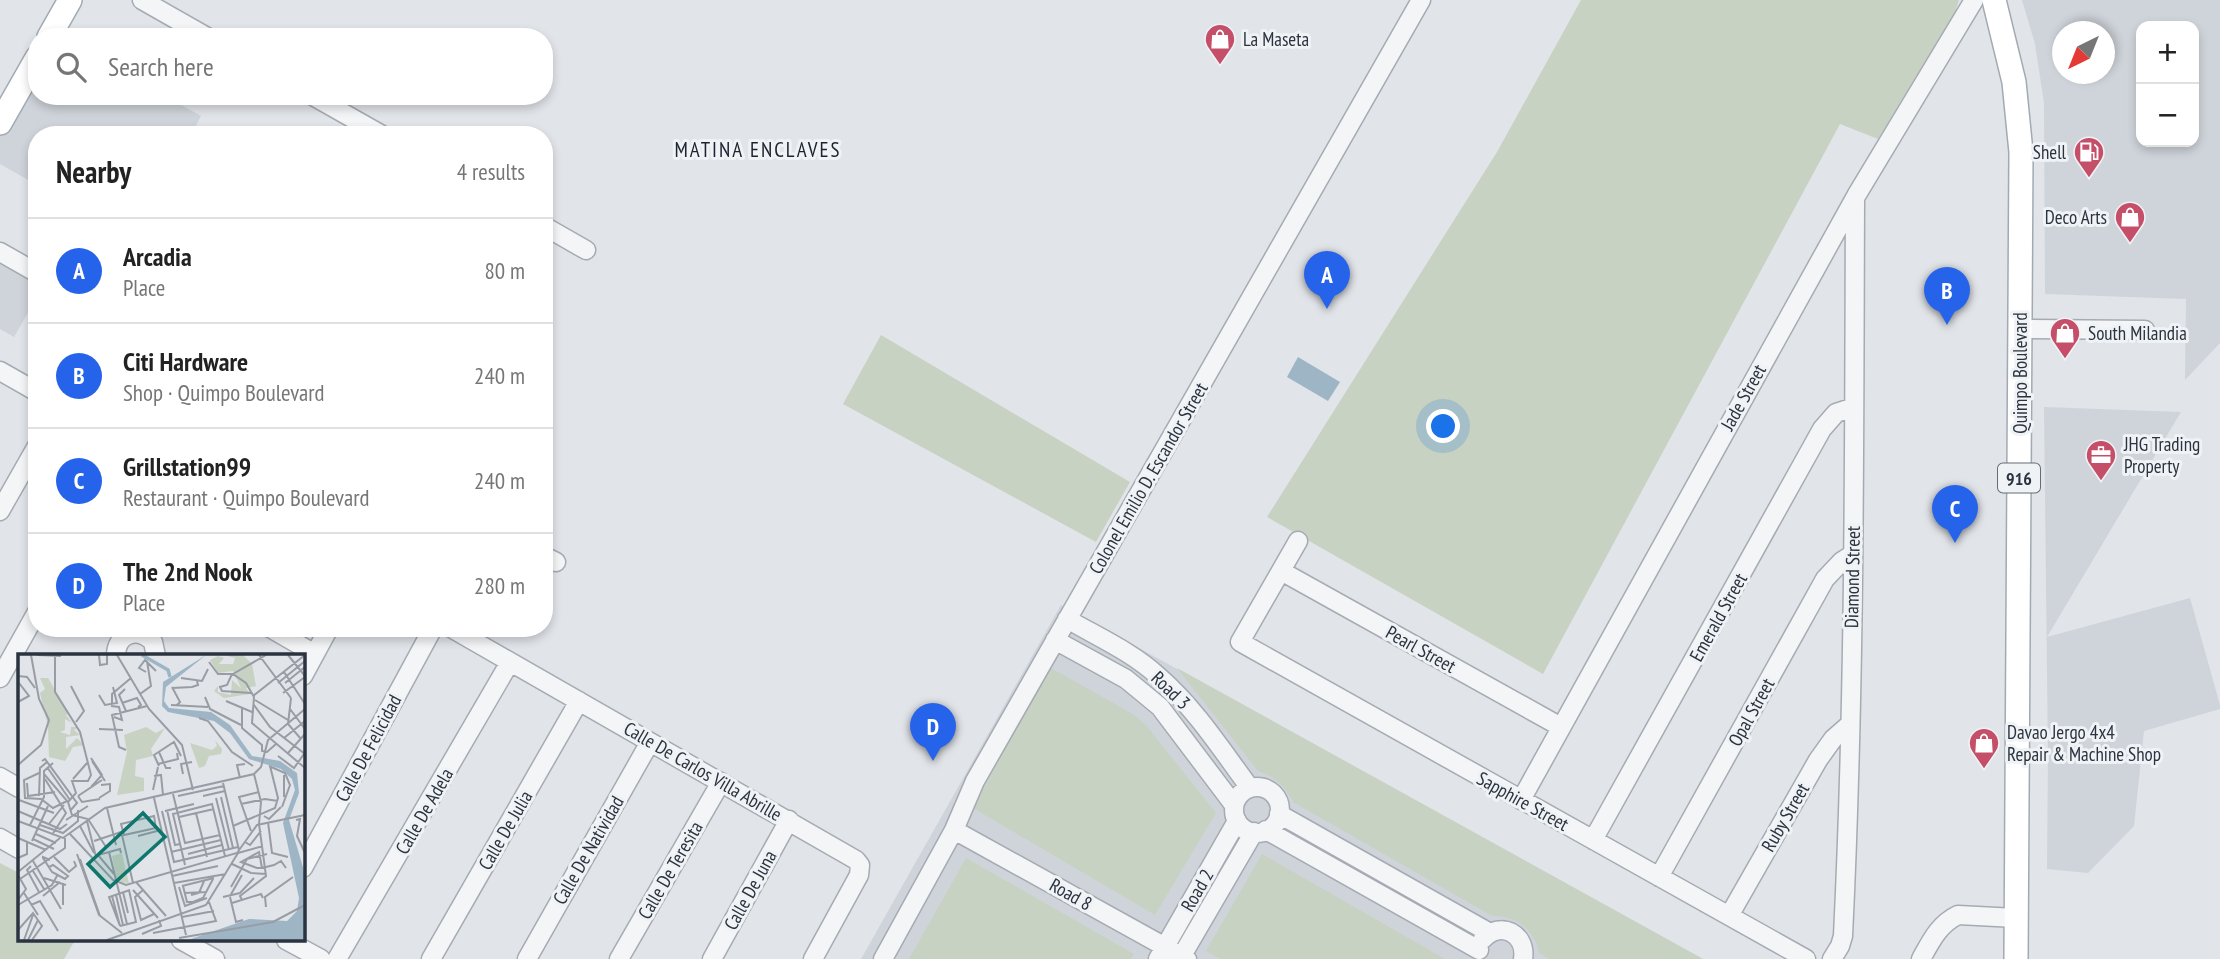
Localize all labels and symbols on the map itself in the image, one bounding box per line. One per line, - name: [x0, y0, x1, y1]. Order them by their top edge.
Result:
- north arrow: [2052, 21, 2115, 84]
- shop icon: La Maseta: [1203, 22, 1237, 66]
- place label: La Maseta: [1243, 27, 1309, 51]
- fuel station icon: Shell: [2072, 135, 2106, 179]
- district label: MATINA ENCLAVES: [674, 136, 842, 163]
- place label: Shell: [2033, 140, 2067, 164]
- shop icon: Deco Arts: [2113, 200, 2147, 244]
- place label: Deco Arts: [2045, 205, 2107, 229]
- pin: A: [1304, 251, 1350, 309]
- pin: B: [1924, 267, 1970, 325]
- street label: Quimpo Boulevard: [2008, 312, 2032, 434]
- shop icon: South Milandia: [2048, 316, 2082, 360]
- place label: South Milandia: [2088, 321, 2187, 345]
- street label: Jade Street: [1715, 359, 1771, 435]
- street label: Colonel Emilio D. Escandor Street: [1083, 377, 1213, 578]
- your location: [1426, 409, 1460, 443]
- place label: JHG Trading Property: [2123, 432, 2200, 478]
- office icon: JHG Trading Property: [2084, 438, 2118, 482]
- road number: 916: [1998, 464, 2040, 492]
- pin: C: [1932, 485, 1978, 543]
- street label: Diamond Street: [1839, 525, 1865, 628]
- street label: Emerald Street: [1684, 568, 1752, 665]
- street label: Pearl Street: [1382, 620, 1461, 678]
- inset map: [18, 654, 304, 942]
- street label: Road 3: [1146, 666, 1196, 714]
- street label: Opal Street: [1723, 673, 1780, 750]
- street label: Calle De Felicidad: [330, 690, 406, 806]
- pin: D: [910, 703, 956, 761]
- street label: Calle De Carlos Villa Abrille: [620, 716, 786, 826]
- place label: Davao Jergo 4x4 Repair & Machine Shop: [2007, 720, 2161, 766]
- shop icon: Davao Jergo 4x4 Repair & Machine Shop: [1967, 726, 2001, 770]
- street label: Calle De Adela: [390, 764, 458, 858]
- street label: Sapphire Street: [1473, 766, 1574, 836]
- street label: Ruby Street: [1756, 778, 1815, 856]
- street label: Calle De Julia: [473, 786, 537, 874]
- street label: Calle De Natividad: [547, 791, 629, 909]
- street label: Calle De Teresita: [632, 817, 708, 923]
- street label: Calle De Juna: [718, 846, 782, 934]
- street label: Road 2: [1175, 865, 1219, 915]
- street label: Road 8: [1046, 873, 1096, 915]

